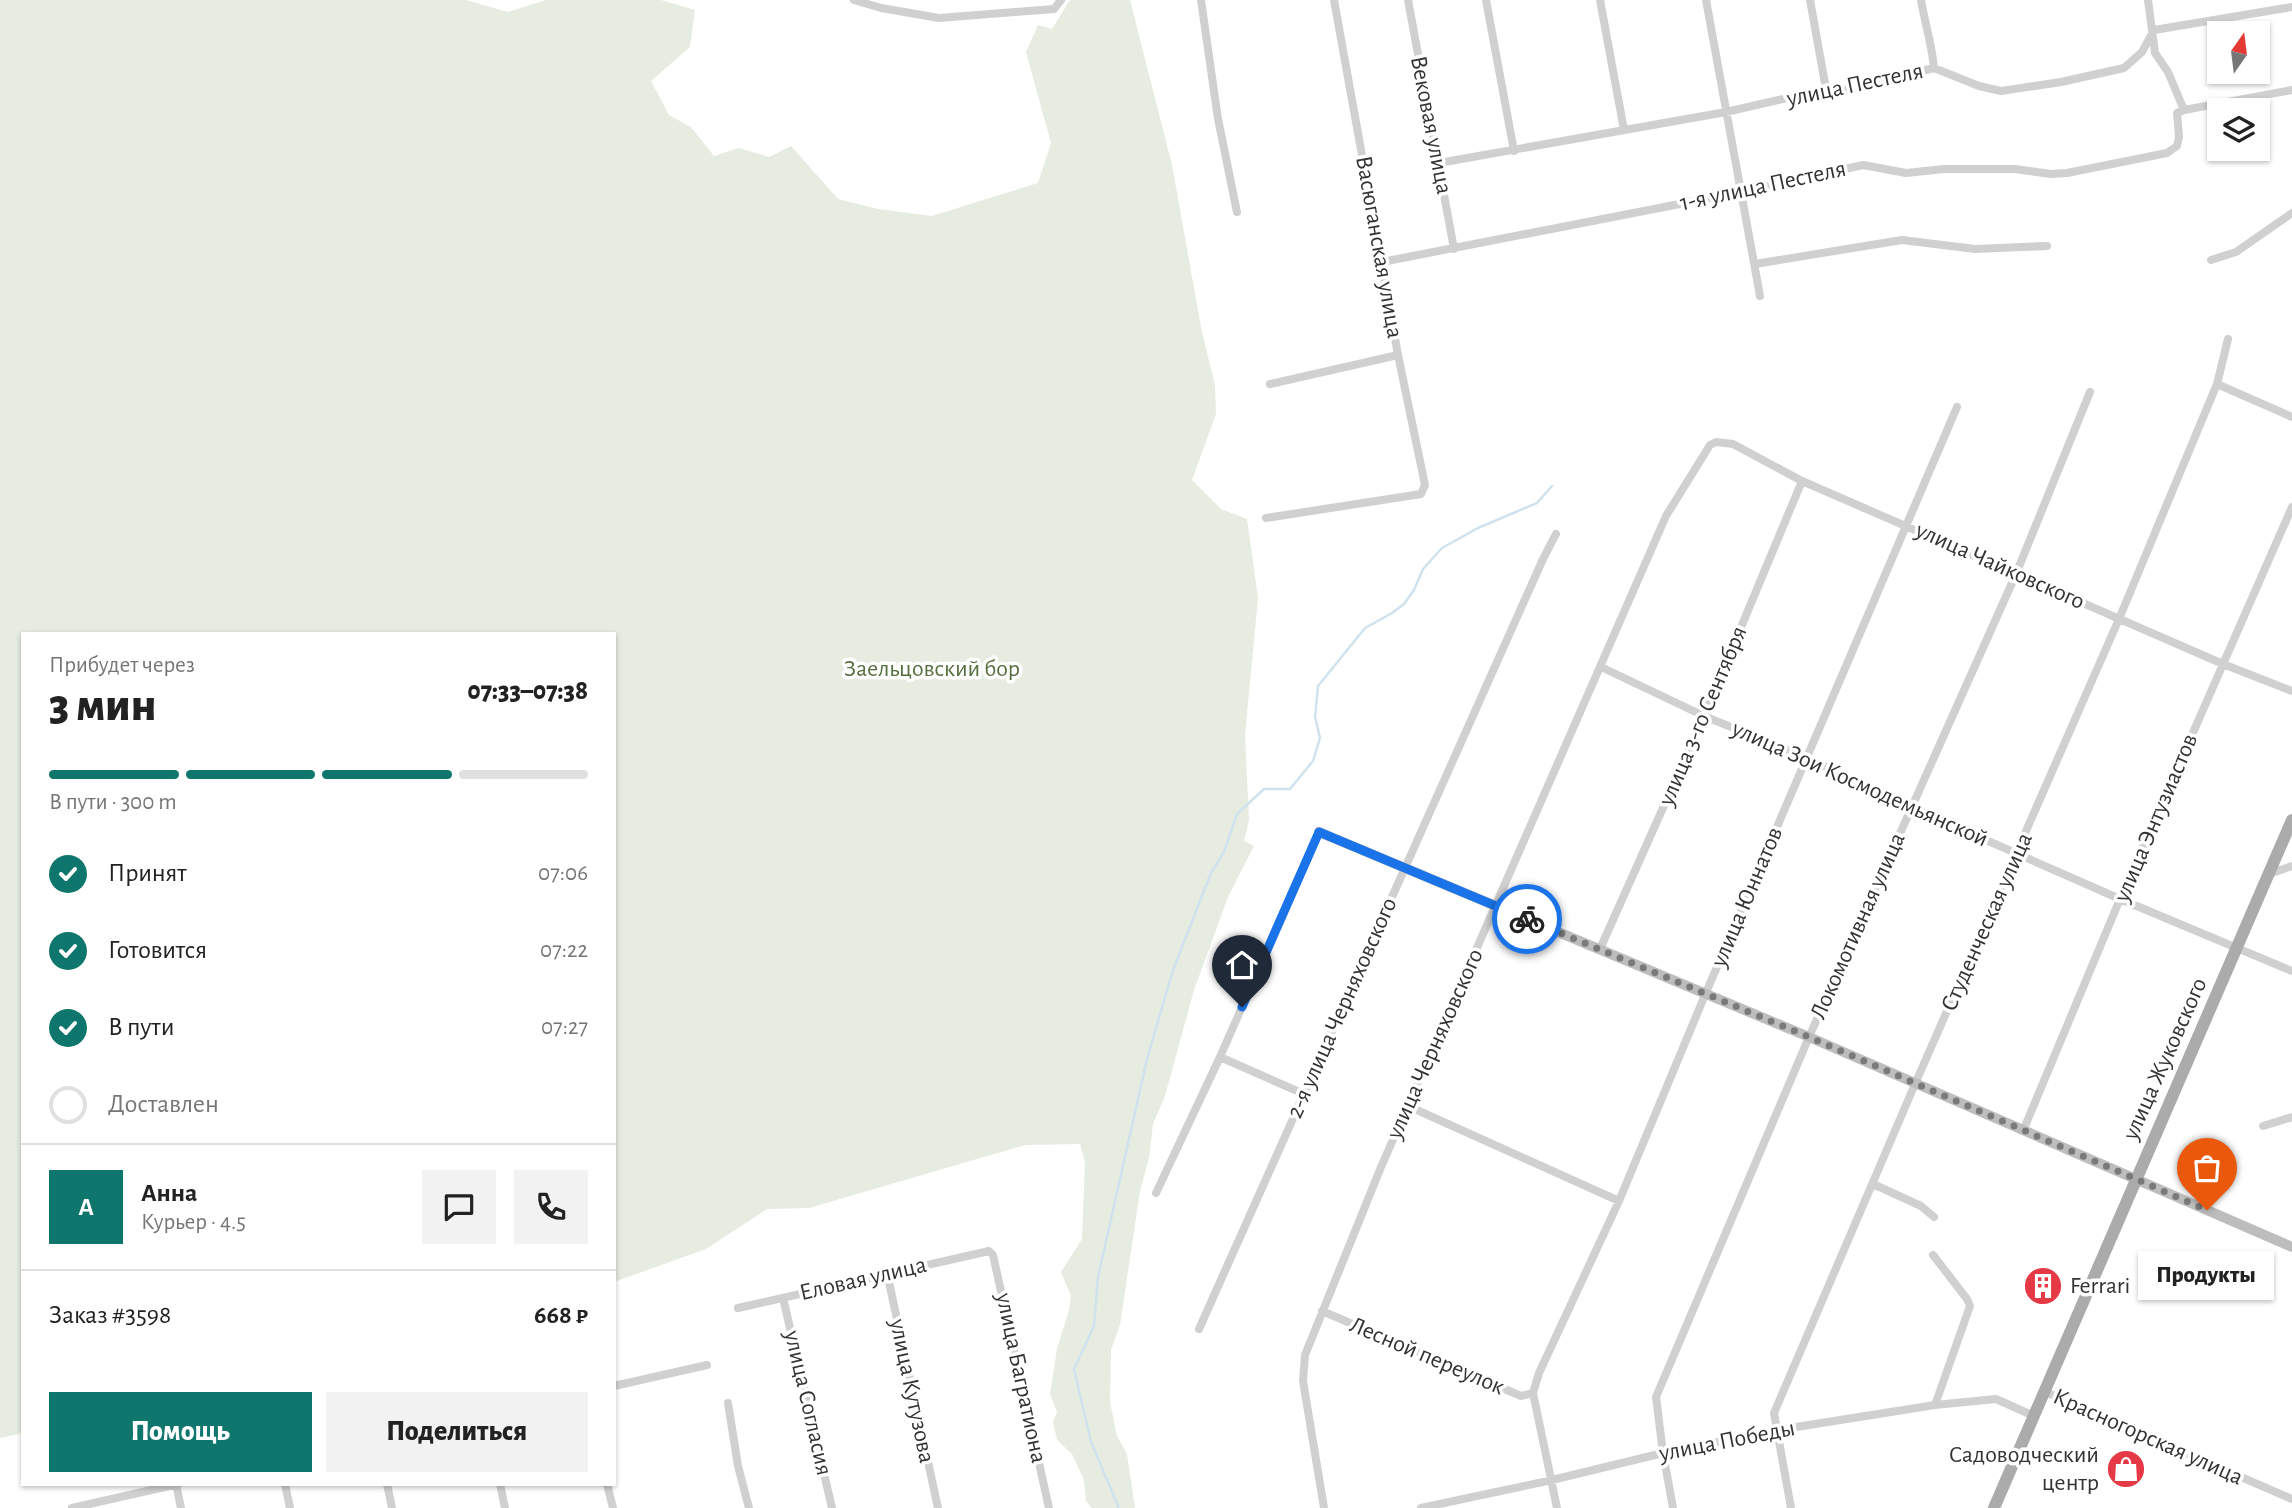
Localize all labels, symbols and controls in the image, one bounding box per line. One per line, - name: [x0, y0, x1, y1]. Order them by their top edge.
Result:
- north arrow: [2207, 21, 2270, 84]
- map controls: [2207, 21, 2270, 161]
- street label: Вековая улица: [1406, 54, 1456, 196]
- street label: улица Пестеля: [1784, 59, 1925, 111]
- button: layers: [2207, 98, 2270, 161]
- street label: Васюганская улица: [1351, 154, 1407, 340]
- street label: 1-я улица Пестеля: [1678, 157, 1848, 215]
- street label: улица Чайковского: [1911, 518, 2088, 614]
- street label: улица 3-го Сентября: [1654, 623, 1752, 810]
- text: Прибудет через: [49, 654, 195, 677]
- park label: Заельцовский бор: [844, 657, 1020, 681]
- text: 07:33–07:38: [467, 678, 588, 704]
- text: 3 мин: [49, 683, 156, 729]
- street label: улица Зои Космодемьянской: [1727, 716, 1992, 851]
- street label: улица Энтузиастов: [2109, 730, 2202, 906]
- text: В пути · 300 m: [49, 791, 177, 814]
- street label: улица Юннатов: [1706, 824, 1787, 971]
- street label: Локомотивная улица: [1806, 829, 1910, 1023]
- street label: Студенческая улица: [1937, 829, 2037, 1015]
- icon: check: [49, 855, 87, 893]
- text: Принят: [108, 860, 187, 886]
- text: 07:06: [538, 862, 588, 885]
- courier: [1492, 884, 1562, 954]
- street label: 2-я улица Черняховского: [1283, 894, 1401, 1122]
- icon: bike: [1508, 900, 1546, 938]
- icon: check: [49, 932, 87, 970]
- pin: [1212, 935, 1272, 1007]
- text: Готовится: [108, 937, 207, 963]
- text: 07:22: [540, 939, 588, 962]
- street label: улица Черняховского: [1382, 945, 1488, 1144]
- icon: home: [1223, 946, 1261, 984]
- street label: улица Жуковского: [2118, 974, 2211, 1145]
- icon: check: [49, 1009, 87, 1047]
- text: В пути: [108, 1014, 174, 1040]
- text: 07:27: [541, 1016, 588, 1039]
- text: Доставлен: [108, 1091, 219, 1117]
- pin: [2177, 1138, 2237, 1210]
- icon: bag: [2188, 1149, 2226, 1187]
- button: chat: [422, 1170, 496, 1244]
- button: phone: [514, 1170, 588, 1244]
- text: Анна: [141, 1180, 197, 1206]
- text: А: [78, 1194, 94, 1220]
- text: Курьер · 4.5: [141, 1211, 246, 1234]
- callout: Продукты: [2139, 1252, 2275, 1301]
- street label: Еловая улица: [797, 1253, 929, 1305]
- text: Продукты: [2156, 1264, 2256, 1287]
- building icon: Ferrari: [2022, 1265, 2064, 1307]
- place label: Ferrari: [2070, 1274, 2130, 1298]
- street label: улица Багратиона: [991, 1290, 1051, 1465]
- text: Заказ #3598: [49, 1302, 171, 1328]
- text: 668 ₽: [534, 1302, 588, 1328]
- street label: Лесной переулок: [1346, 1313, 1508, 1399]
- street label: улица Кутузова: [885, 1316, 939, 1465]
- street label: улица Согласия: [779, 1327, 836, 1478]
- street label: Красногорская улица: [2049, 1384, 2247, 1490]
- button: Помощь: [49, 1392, 312, 1472]
- button: Поделиться: [326, 1392, 588, 1472]
- street label: улица Победы: [1656, 1416, 1797, 1466]
- place label: Садоводческий центр: [1949, 1443, 2099, 1495]
- shop icon: Садоводческий центр: [2105, 1448, 2147, 1490]

